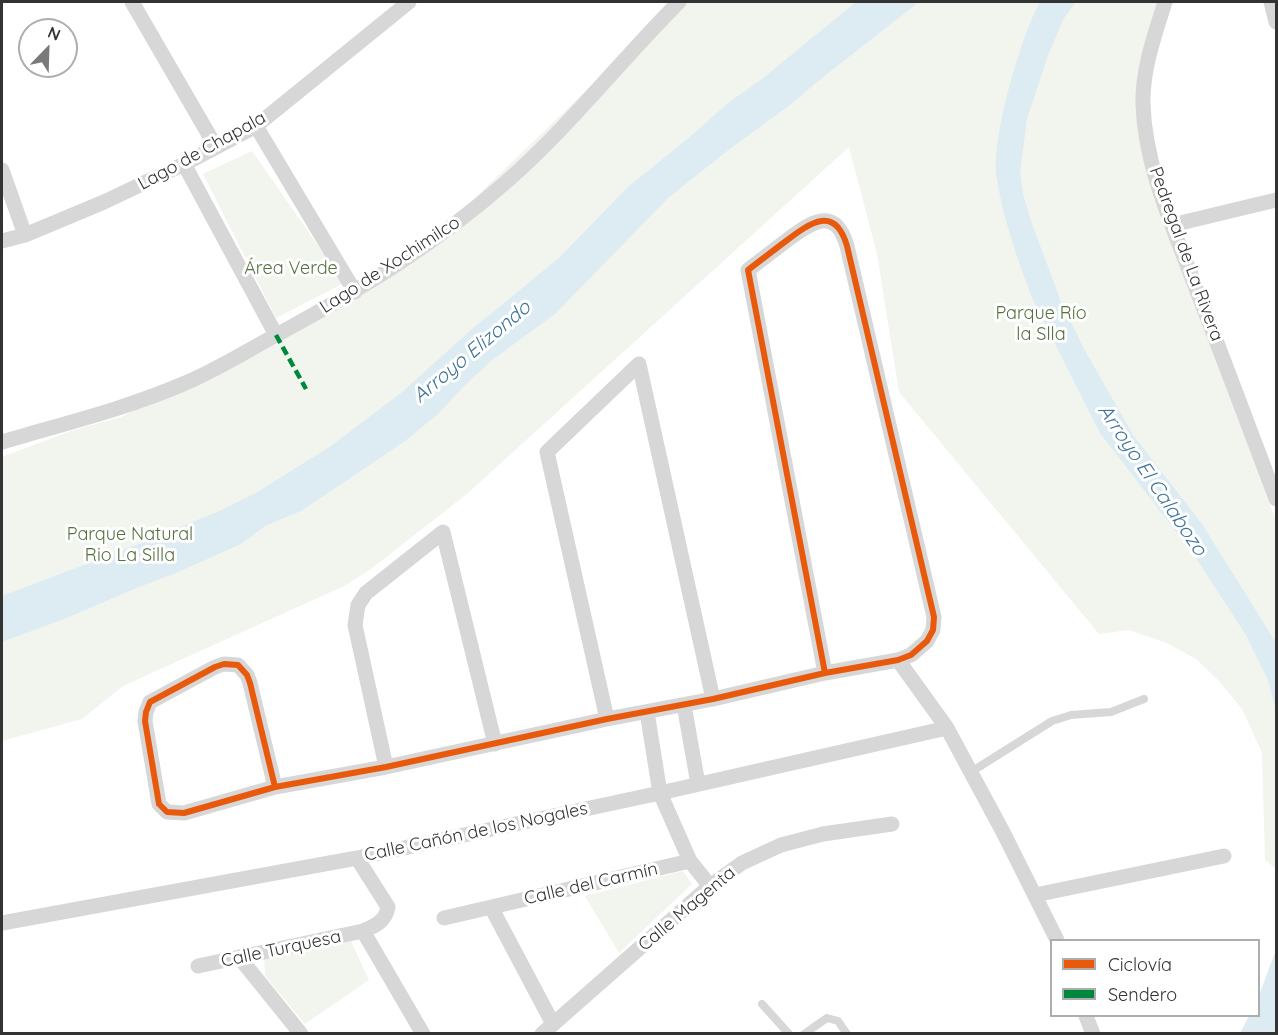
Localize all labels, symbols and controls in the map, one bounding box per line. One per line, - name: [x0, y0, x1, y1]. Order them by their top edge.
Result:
- north arrow: [18, 18, 78, 78]
- text: N: [45, 22, 64, 45]
- street label: Lago de Chapala: [134, 107, 270, 195]
- street label: Pedregal de La Rivera: [1144, 164, 1228, 344]
- street label: Lago de Xochimilco: [316, 212, 464, 318]
- park label: Área Verde: [244, 258, 338, 280]
- water label: Arroyo Elizondo: [408, 296, 536, 408]
- park label: Parque Río la Slla: [995, 303, 1087, 346]
- water label: Arroyo El Calabozo: [1092, 400, 1212, 560]
- park label: Parque Natural Rio La Silla: [67, 524, 193, 566]
- street label: Calle Cañón de los Nogales: [362, 798, 590, 866]
- street label: Calle del Carmín: [522, 858, 660, 910]
- street label: Calle Magenta: [634, 862, 740, 956]
- street label: Calle Turquesa: [219, 926, 343, 972]
- legend: [1050, 939, 1260, 1017]
- text: Ciclovía: [1108, 953, 1172, 976]
- text: Sendero: [1108, 983, 1177, 1006]

